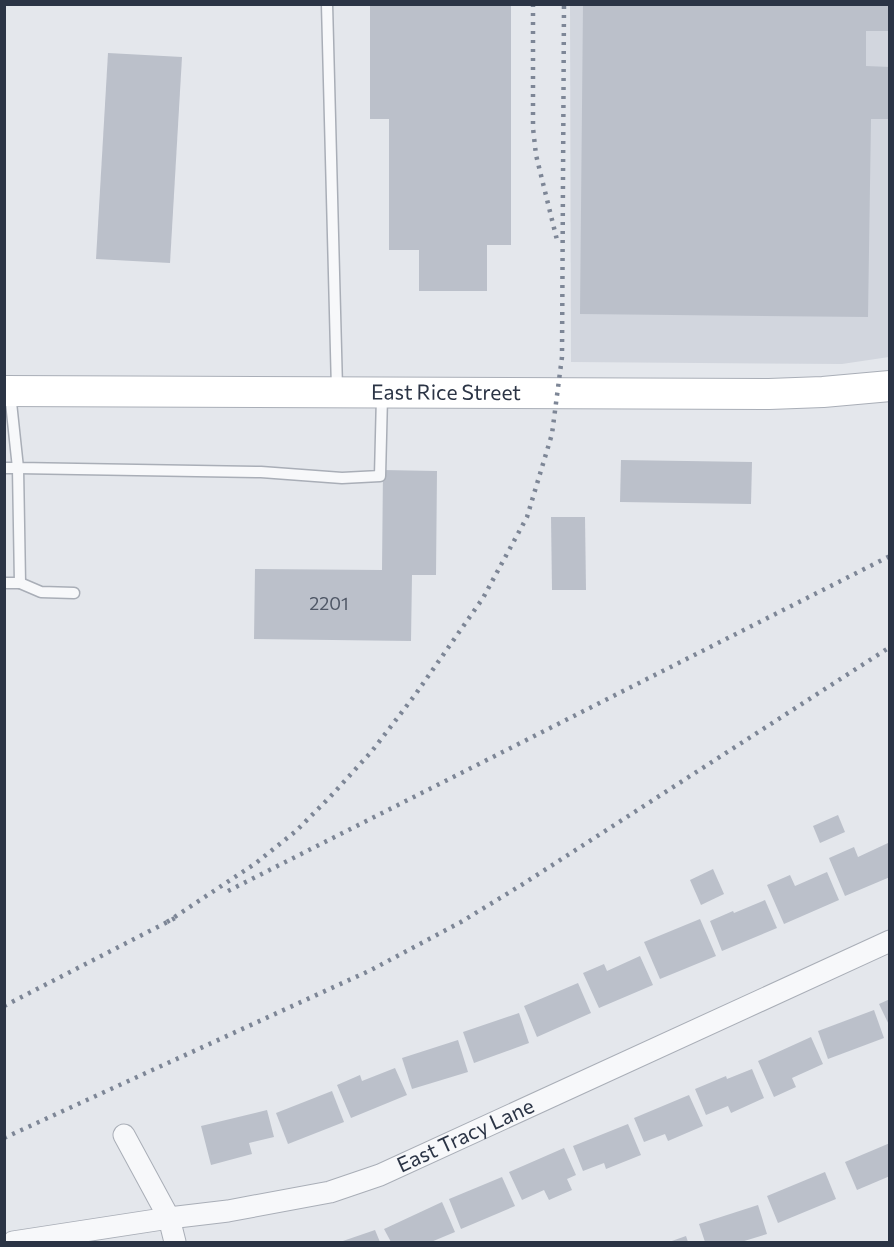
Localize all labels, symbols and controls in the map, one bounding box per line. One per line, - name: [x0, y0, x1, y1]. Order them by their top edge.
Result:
- street label: East Rice Street: [371, 378, 521, 404]
- house number: 2201: [309, 592, 349, 614]
- street label: East Tracy Lane: [393, 1092, 537, 1177]

